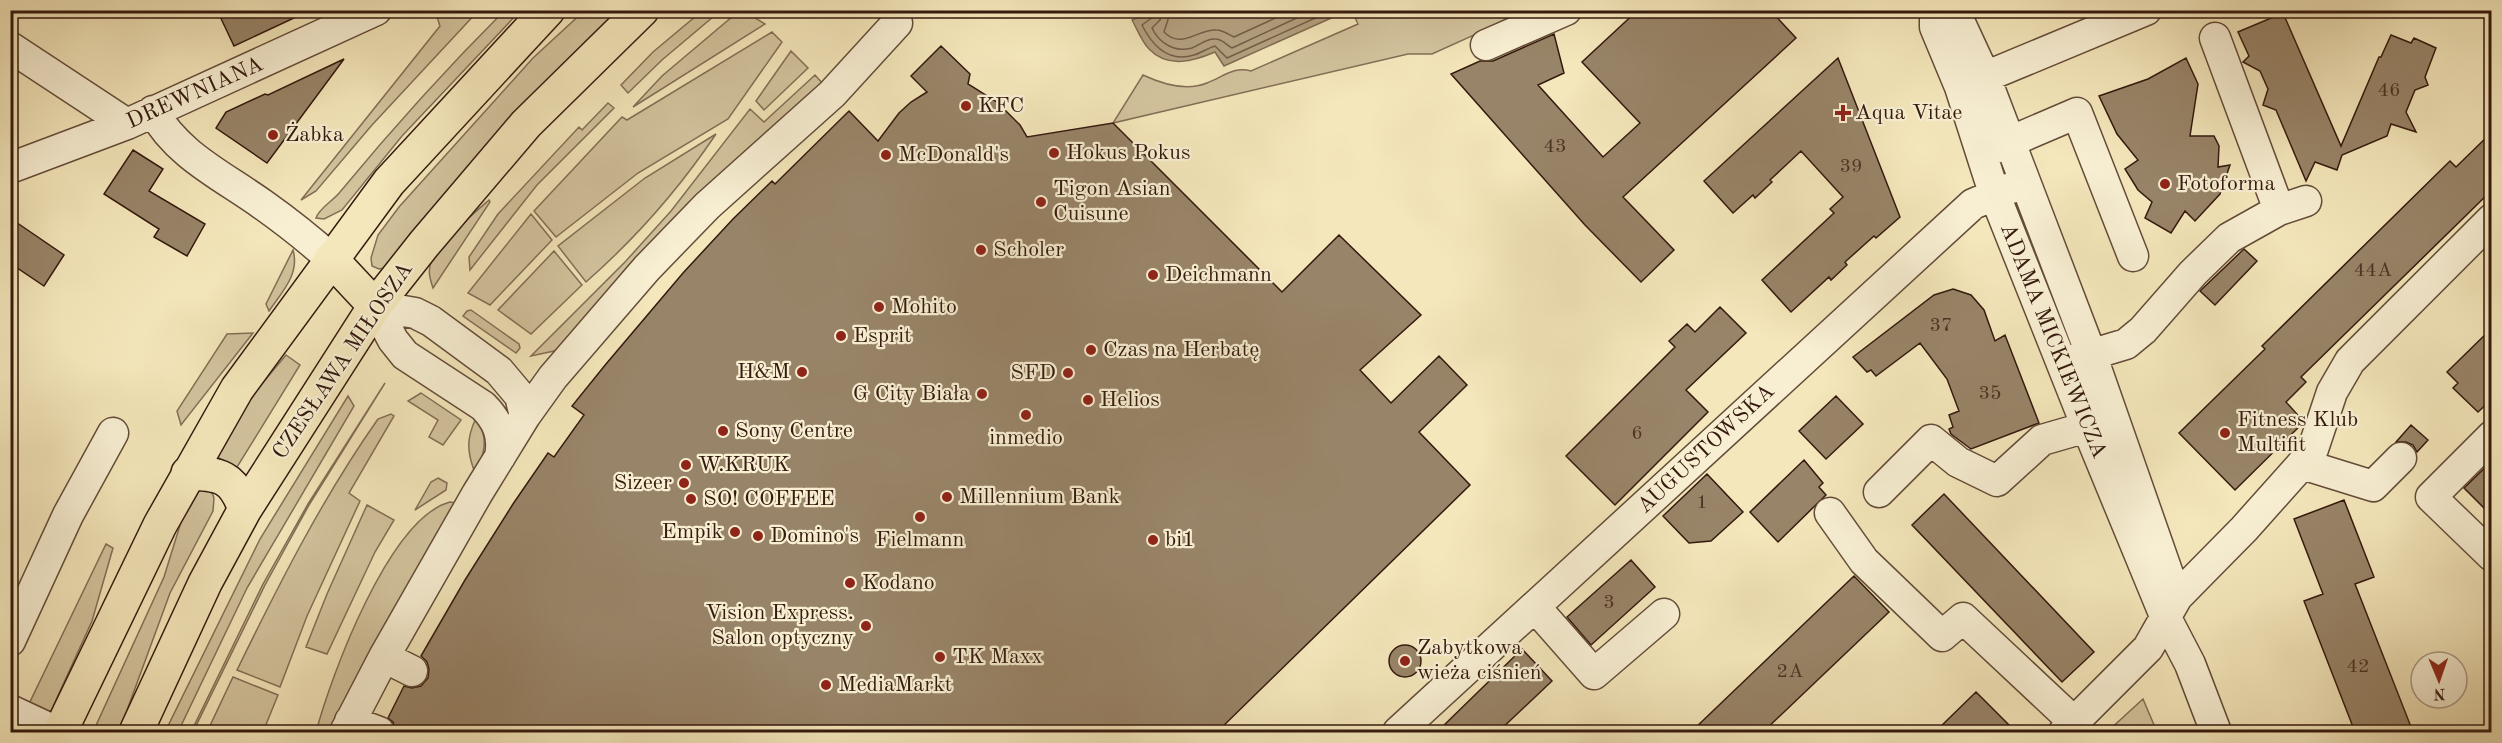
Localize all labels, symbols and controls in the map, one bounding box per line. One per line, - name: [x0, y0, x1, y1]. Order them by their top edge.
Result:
- street label: DREWNIANA: [123, 53, 267, 133]
- house number: 46: [2377, 81, 2401, 101]
- place label: KFC: [978, 95, 1024, 117]
- marker: KFC: [959, 99, 973, 113]
- place label: Aqua Vitae: [1855, 102, 1962, 124]
- marker: Aqua Vitae: [1836, 106, 1850, 120]
- place label: Żabka: [285, 121, 344, 146]
- marker: Żabka: [266, 128, 280, 142]
- house number: 43: [1543, 137, 1567, 157]
- place label: Hokus Pokus: [1066, 142, 1191, 164]
- place label: McDonald's: [898, 144, 1009, 166]
- marker: Hokus Pokus: [1047, 146, 1061, 160]
- marker: McDonald's: [879, 148, 893, 162]
- house number: 39: [1839, 157, 1863, 177]
- place label: Fotoforma: [2177, 173, 2275, 195]
- marker: Fotoforma: [2158, 177, 2172, 191]
- place label: Tigon Asian Cuisune: [1053, 178, 1171, 225]
- marker: Tigon Asian Cuisune: [1034, 195, 1048, 209]
- street label: ADAMA MICKIEWICZA: [1996, 220, 2110, 462]
- place label: Scholer: [993, 239, 1064, 261]
- marker: Scholer: [974, 243, 988, 257]
- street label: CZESŁAWA MIŁOSZA: [269, 258, 417, 463]
- house number: 44A: [2354, 261, 2392, 281]
- place label: Deichmann: [1165, 264, 1272, 286]
- marker: Deichmann: [1146, 268, 1160, 282]
- place label: Mohito: [891, 296, 957, 318]
- marker: Mohito: [872, 300, 886, 314]
- house number: 37: [1929, 316, 1953, 336]
- place label: Esprit: [853, 325, 912, 347]
- marker: Esprit: [834, 329, 848, 343]
- place label: Czas na Herbatę: [1103, 339, 1259, 361]
- marker: Czas na Herbatę: [1084, 343, 1098, 357]
- place label: H&M: [737, 361, 790, 383]
- place label: SFD: [1010, 362, 1056, 384]
- marker: H&M: [795, 365, 809, 379]
- marker: SFD: [1061, 366, 1075, 380]
- street label: AUGUSTOWSKA: [1633, 380, 1779, 518]
- place label: G City Biała: [853, 383, 970, 405]
- house number: 35: [1978, 384, 2002, 404]
- marker: G City Biała: [975, 387, 989, 401]
- place label: Helios: [1100, 389, 1160, 411]
- marker: Helios: [1081, 393, 1095, 407]
- marker: inmedio: [1019, 408, 1033, 422]
- place label: Fitness Klub Multifit: [2237, 409, 2358, 456]
- place label: Sony Centre: [735, 420, 853, 442]
- marker: Sony Centre: [716, 424, 730, 438]
- house number: 6: [1631, 424, 1643, 444]
- marker: Fitness Klub Multifit: [2218, 426, 2232, 440]
- place label: inmedio: [989, 427, 1063, 449]
- place label: W.KRUK: [698, 454, 790, 476]
- marker: W.KRUK: [679, 458, 693, 472]
- place label: Sizeer: [613, 472, 672, 494]
- marker: Sizeer: [677, 476, 691, 490]
- place label: Millennium Bank: [959, 486, 1120, 508]
- place label: SO! COFFEE: [703, 488, 835, 510]
- marker: Millennium Bank: [940, 490, 954, 504]
- marker: SO! COFFEE: [684, 492, 698, 506]
- house number: 1: [1696, 493, 1708, 513]
- marker: Fielmann: [913, 510, 927, 524]
- place label: Empik: [662, 521, 723, 543]
- marker: Empik: [728, 525, 742, 539]
- place label: Domino's: [770, 525, 859, 547]
- marker: Domino's: [751, 529, 765, 543]
- place label: Fielmann: [876, 529, 965, 551]
- place label: bi1: [1165, 529, 1195, 551]
- marker: bi1: [1146, 533, 1160, 547]
- place label: Kodano: [862, 572, 935, 594]
- marker: Kodano: [843, 576, 857, 590]
- house number: 3: [1603, 593, 1615, 613]
- place label: Vision Express. Salon optyczny: [705, 602, 854, 649]
- marker: Vision Express. Salon optyczny: [859, 619, 873, 633]
- place label: Zabytkowa wieża ciśnień: [1417, 637, 1542, 684]
- place label: TK Maxx: [952, 646, 1043, 668]
- marker: TK Maxx: [933, 650, 947, 664]
- north arrow: [2409, 650, 2469, 710]
- marker: Zabytkowa wieża ciśnień: [1398, 654, 1412, 668]
- house number: 42: [2346, 657, 2370, 677]
- house number: 2A: [1777, 662, 1803, 682]
- place label: MediaMarkt: [838, 674, 952, 696]
- marker: MediaMarkt: [819, 678, 833, 692]
- text: N: [2432, 685, 2446, 701]

